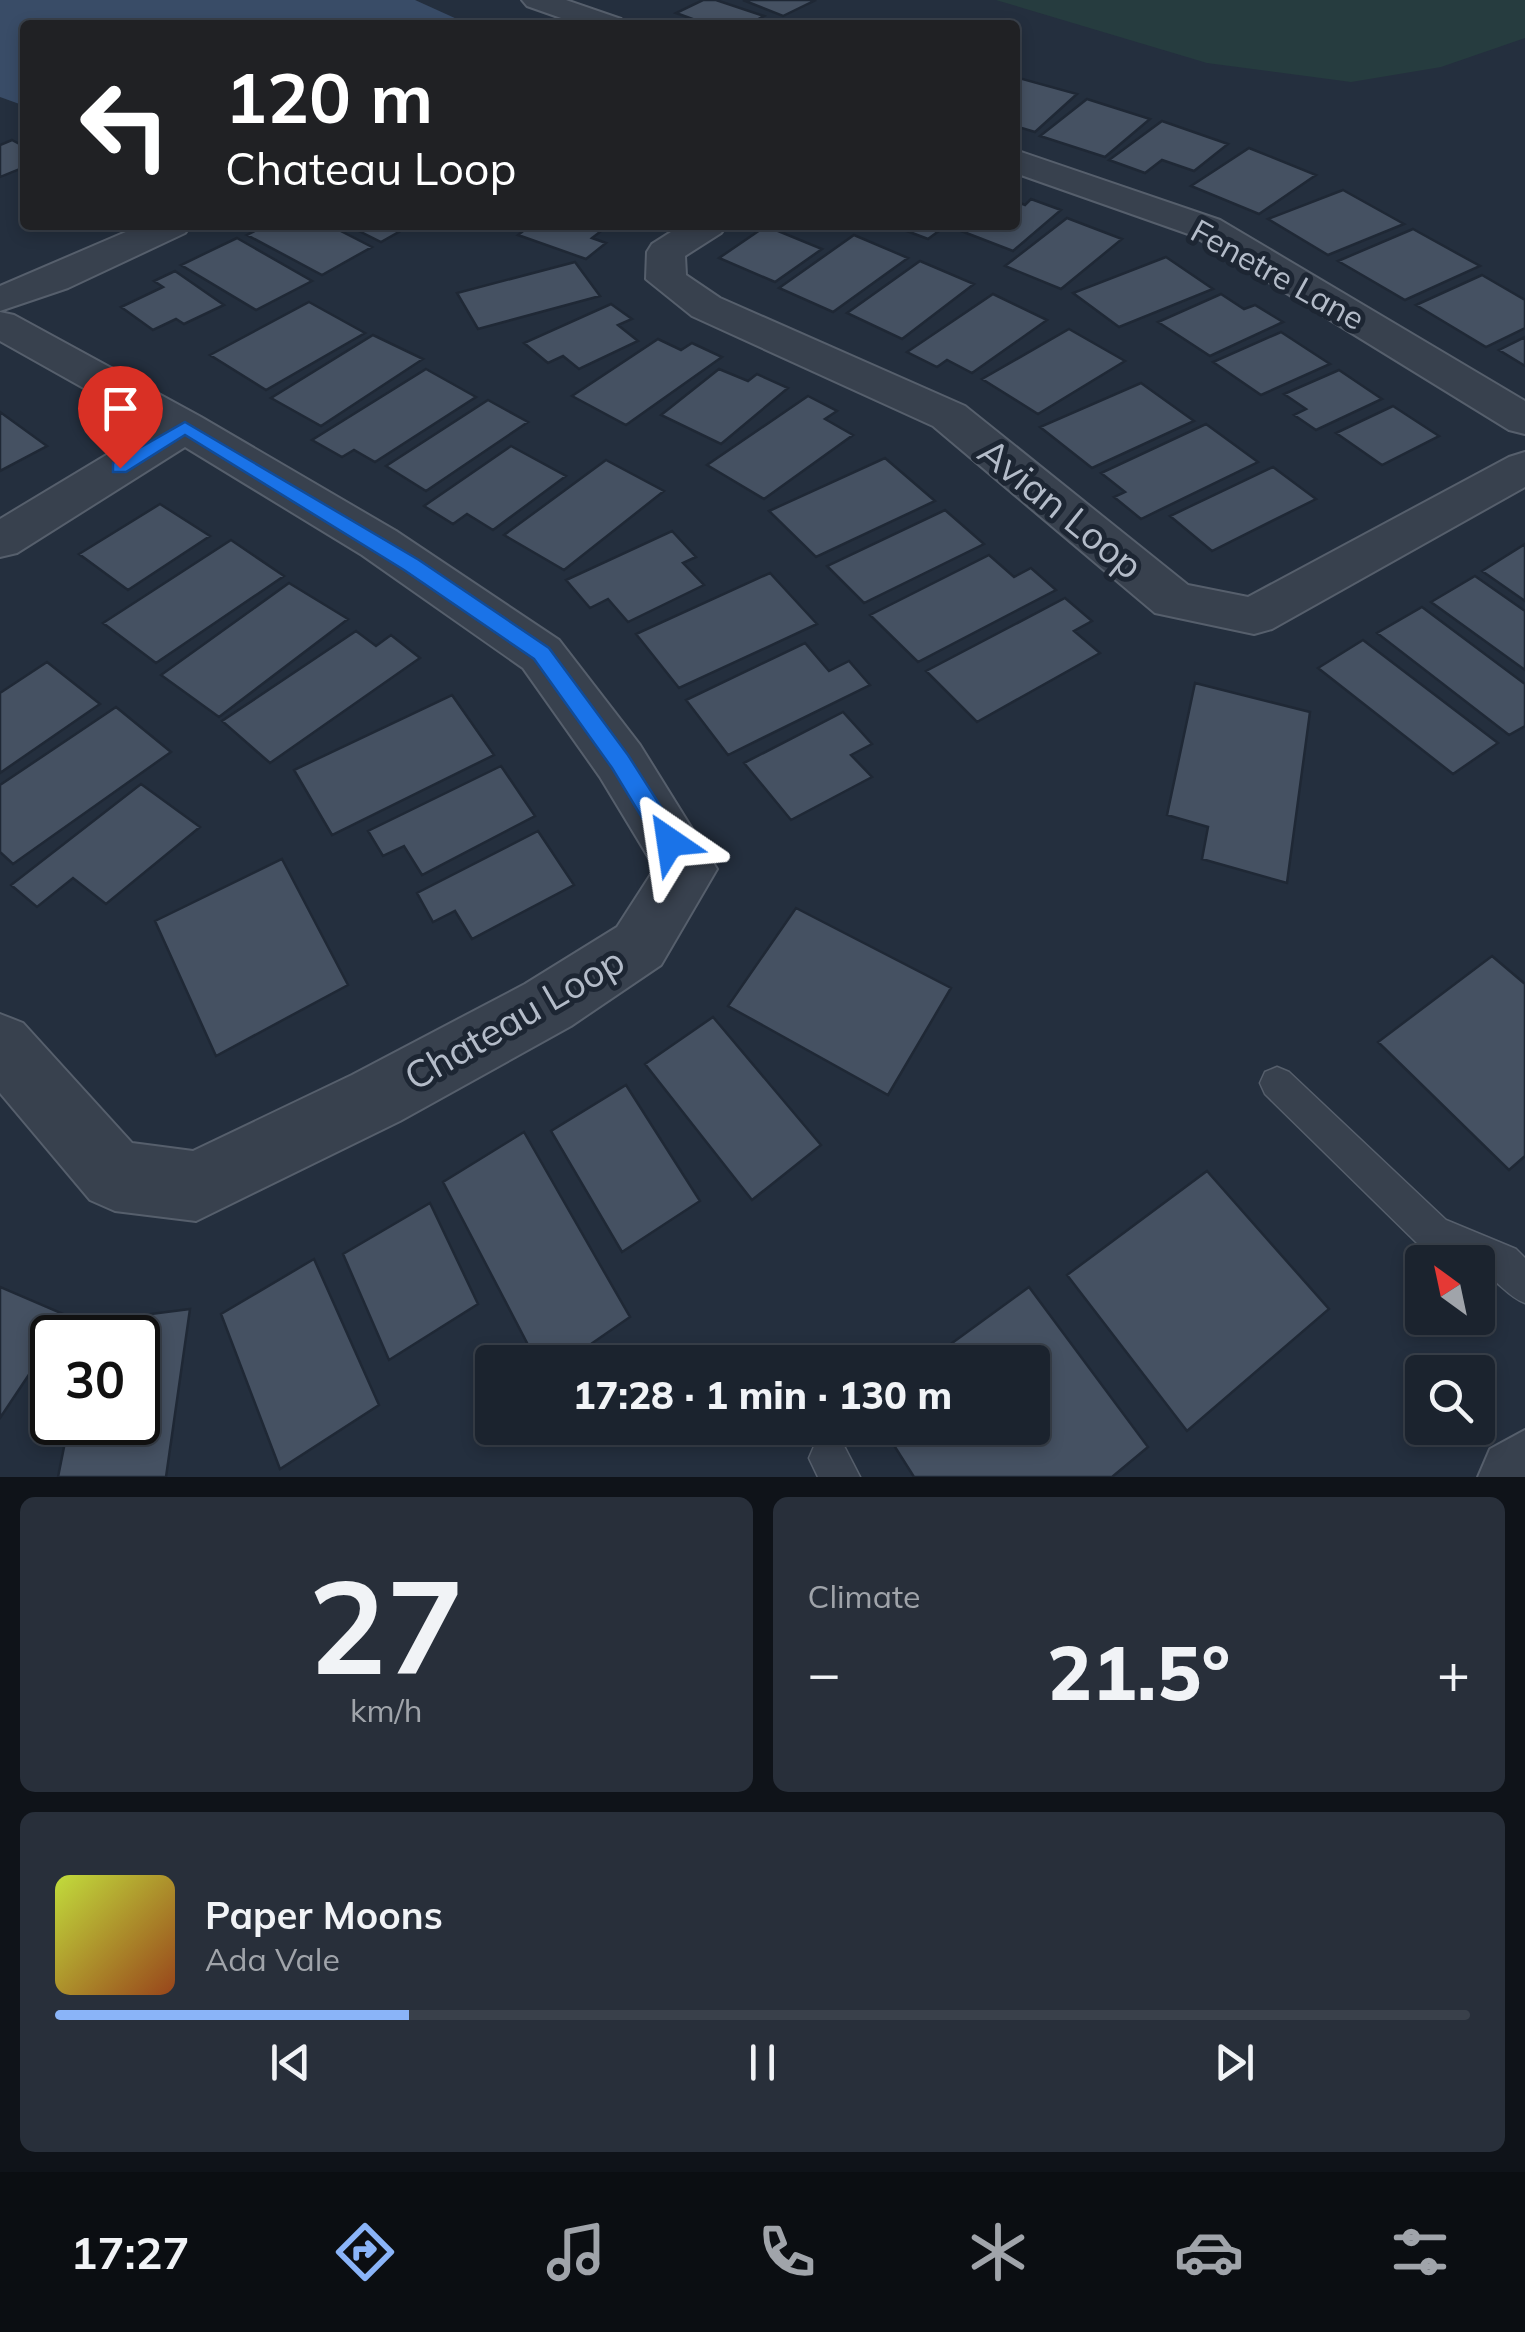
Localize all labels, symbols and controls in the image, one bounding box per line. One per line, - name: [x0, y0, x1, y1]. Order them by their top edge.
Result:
- text: 120 m: [225, 53, 433, 141]
- icon: left: [60, 60, 190, 190]
- text: Chateau Loop: [225, 140, 517, 196]
- street label: Fenetre Lane: [1184, 210, 1372, 338]
- pin: [78, 366, 163, 469]
- icon: arrive: [93, 381, 148, 436]
- street label: Avian Loop: [969, 427, 1153, 589]
- position arrow: [618, 790, 722, 894]
- street label: Chateau Loop: [395, 936, 633, 1100]
- north arrow: [1405, 1245, 1495, 1335]
- map controls: [1405, 1245, 1495, 1445]
- speed limit sign: 30: [30, 1315, 160, 1445]
- button: search: [1405, 1355, 1495, 1445]
- text: 17:28 · 1 min · 130 m: [573, 1371, 952, 1419]
- text: 27: [308, 1543, 464, 1707]
- text: Climate: [808, 1576, 920, 1616]
- text: 21.5°: [1047, 1625, 1230, 1719]
- text: −: [808, 1638, 841, 1707]
- text: +: [1437, 1638, 1470, 1707]
- text: km/h: [350, 1690, 422, 1730]
- text: Paper Moons: [205, 1891, 443, 1939]
- text: Ada Vale: [205, 1939, 340, 1979]
- icon: previous: [263, 2035, 318, 2090]
- icon: pause: [735, 2035, 790, 2090]
- icon: next: [1207, 2035, 1262, 2090]
- icon: directions: [330, 2217, 400, 2287]
- icon: music: [541, 2217, 611, 2287]
- icon: phone: [752, 2217, 822, 2287]
- icon: climate: [963, 2217, 1033, 2287]
- icon: car: [1174, 2217, 1244, 2287]
- icon: filters: [1385, 2217, 1455, 2287]
- text: 17:27: [70, 2224, 190, 2280]

